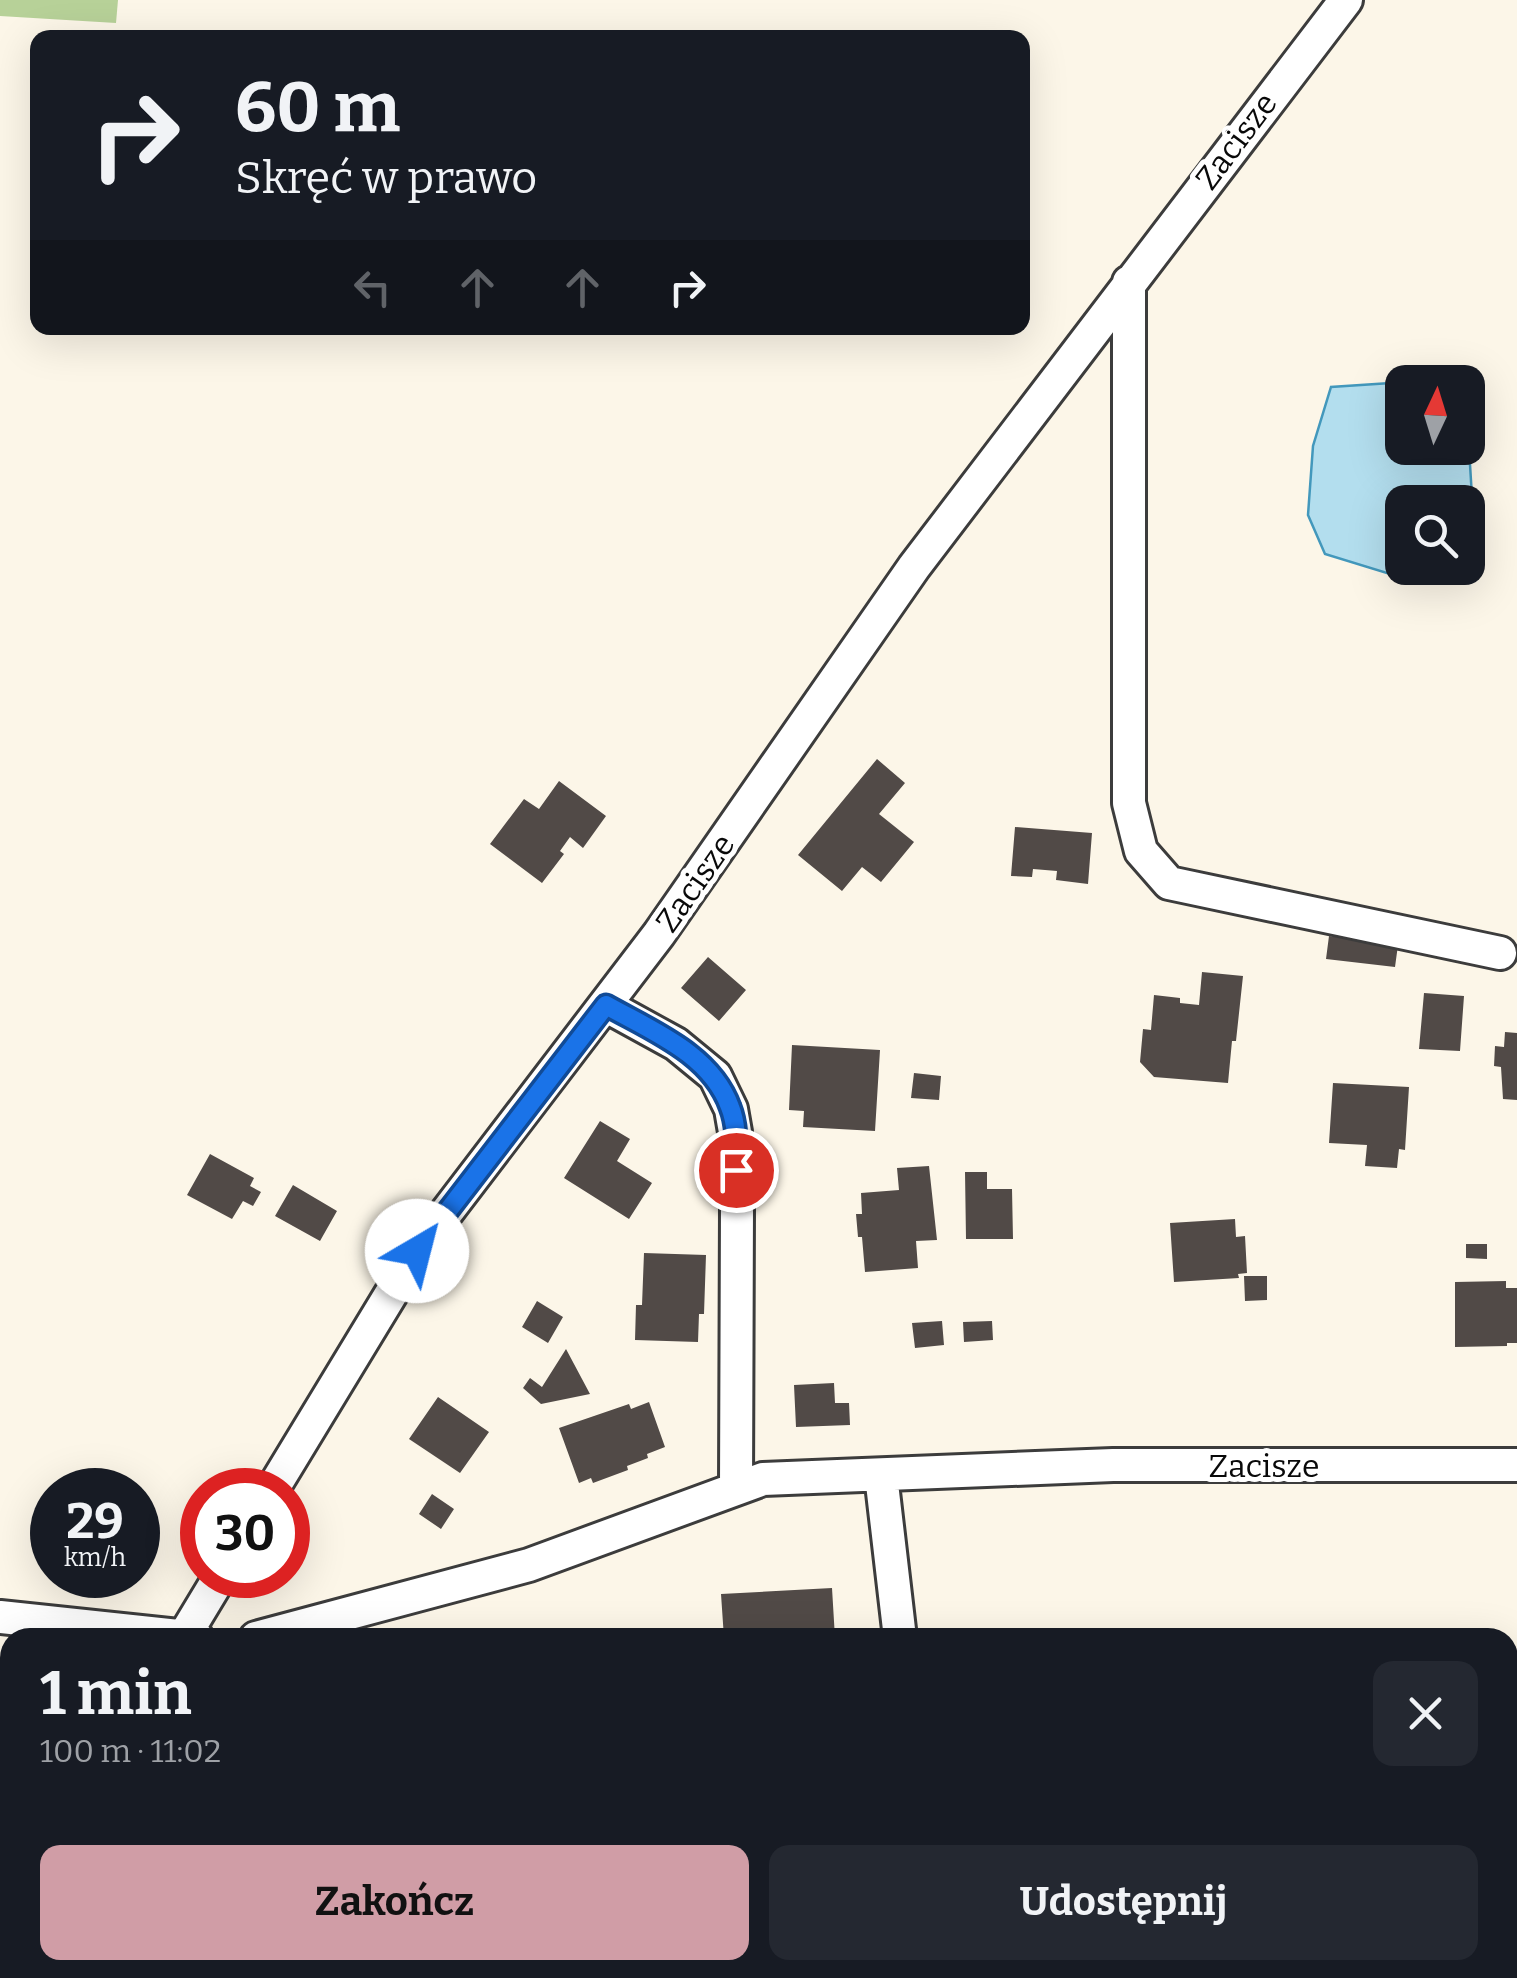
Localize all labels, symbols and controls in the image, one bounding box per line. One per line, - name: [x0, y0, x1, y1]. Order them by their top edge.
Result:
- text: 60 m: [235, 66, 400, 150]
- icon: right: [70, 70, 200, 200]
- street label: Zacisze: [1187, 85, 1285, 197]
- text: Skręć w prawo: [235, 151, 537, 205]
- icon: left: [345, 260, 400, 315]
- icon: ahead: [450, 260, 505, 315]
- icon: ahead: [555, 260, 610, 315]
- icon: right: [660, 260, 715, 315]
- north arrow: [1385, 365, 1485, 465]
- map controls: [1385, 365, 1485, 585]
- button: search: [1385, 485, 1485, 585]
- street label: Zacisze: [648, 827, 742, 939]
- pin: [694, 1128, 779, 1213]
- icon: arrive: [709, 1143, 764, 1198]
- position arrow: [365, 1199, 469, 1303]
- street label: Zacisze: [1209, 1447, 1319, 1485]
- speed limit sign: 30: [180, 1468, 310, 1598]
- text: 29: [66, 1491, 124, 1551]
- text: km/h: [64, 1543, 126, 1573]
- text: 1 min: [40, 1658, 192, 1730]
- button: close: [1373, 1661, 1478, 1766]
- text: 100 m · 11:02: [40, 1732, 221, 1770]
- button: Zakończ: [40, 1845, 749, 1960]
- button: Udostępnij: [769, 1845, 1478, 1960]

